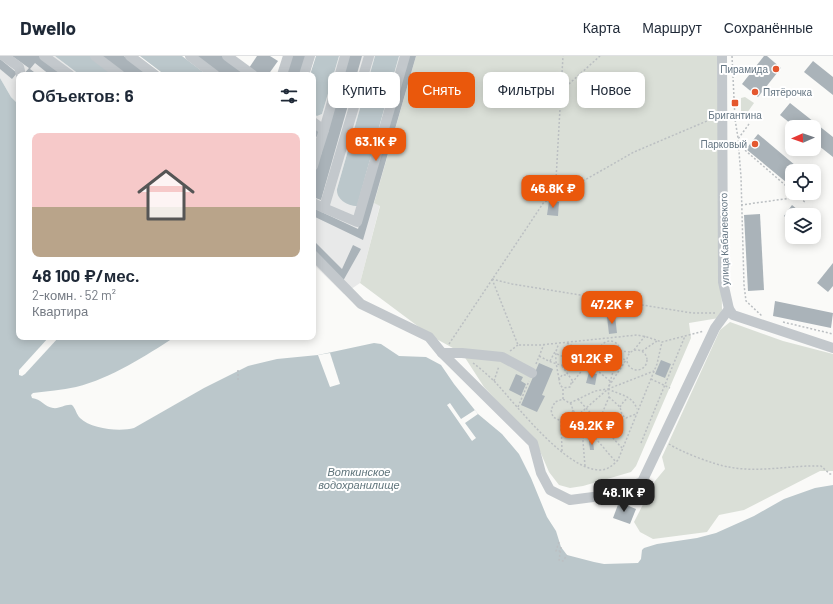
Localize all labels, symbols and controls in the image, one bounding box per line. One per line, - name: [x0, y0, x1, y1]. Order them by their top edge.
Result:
- text: Dwello: [20, 16, 76, 39]
- text: Карта: [583, 19, 620, 36]
- text: Маршрут: [642, 19, 702, 36]
- text: Сохранённые: [724, 19, 813, 36]
- place label: Пирамида: [720, 63, 768, 75]
- marker: Пирамида: [771, 64, 781, 74]
- chip: Купить: [328, 72, 400, 108]
- chip: Снять: [408, 72, 475, 108]
- chip: Фильтры: [483, 72, 569, 108]
- chip: Новое: [577, 72, 645, 108]
- text: Объектов: 6: [32, 85, 134, 105]
- icon: filters: [278, 85, 300, 107]
- place label: Пятёрочка: [763, 86, 812, 98]
- marker: Пятёрочка: [750, 87, 760, 97]
- marker: Бригантина: [730, 98, 740, 108]
- place label: Бригантина: [708, 109, 762, 121]
- north arrow: [785, 120, 821, 156]
- map controls: [785, 120, 821, 244]
- pin: 63.1K ₽: [339, 128, 413, 162]
- text: 63.1K ₽: [355, 133, 397, 149]
- place label: Парковый: [701, 138, 747, 150]
- marker: Парковый: [750, 139, 760, 149]
- icon: home: [130, 159, 202, 231]
- button: locate: [785, 164, 821, 200]
- pin: 46.8K ₽: [516, 175, 590, 209]
- text: 46.8K ₽: [530, 180, 576, 196]
- street label: улица Кабалевского: [717, 192, 731, 285]
- button: layers: [785, 208, 821, 244]
- text: 48 100 ₽/мес.: [32, 265, 140, 285]
- text: 2-комн. · 52 m²: [32, 287, 116, 303]
- pin: 47.2K ₽: [575, 291, 649, 325]
- text: 47.2K ₽: [590, 296, 634, 312]
- text: Квартира: [32, 303, 88, 319]
- pin: 91.2K ₽: [555, 345, 629, 379]
- text: 91.2K ₽: [571, 350, 613, 366]
- pin: 49.2K ₽: [555, 412, 629, 446]
- text: 49.2K ₽: [569, 417, 615, 433]
- water label: Воткинское водохранилище: [318, 465, 400, 491]
- pin: 48.1K ₽: [587, 479, 661, 513]
- text: 48.1K ₽: [603, 484, 645, 500]

